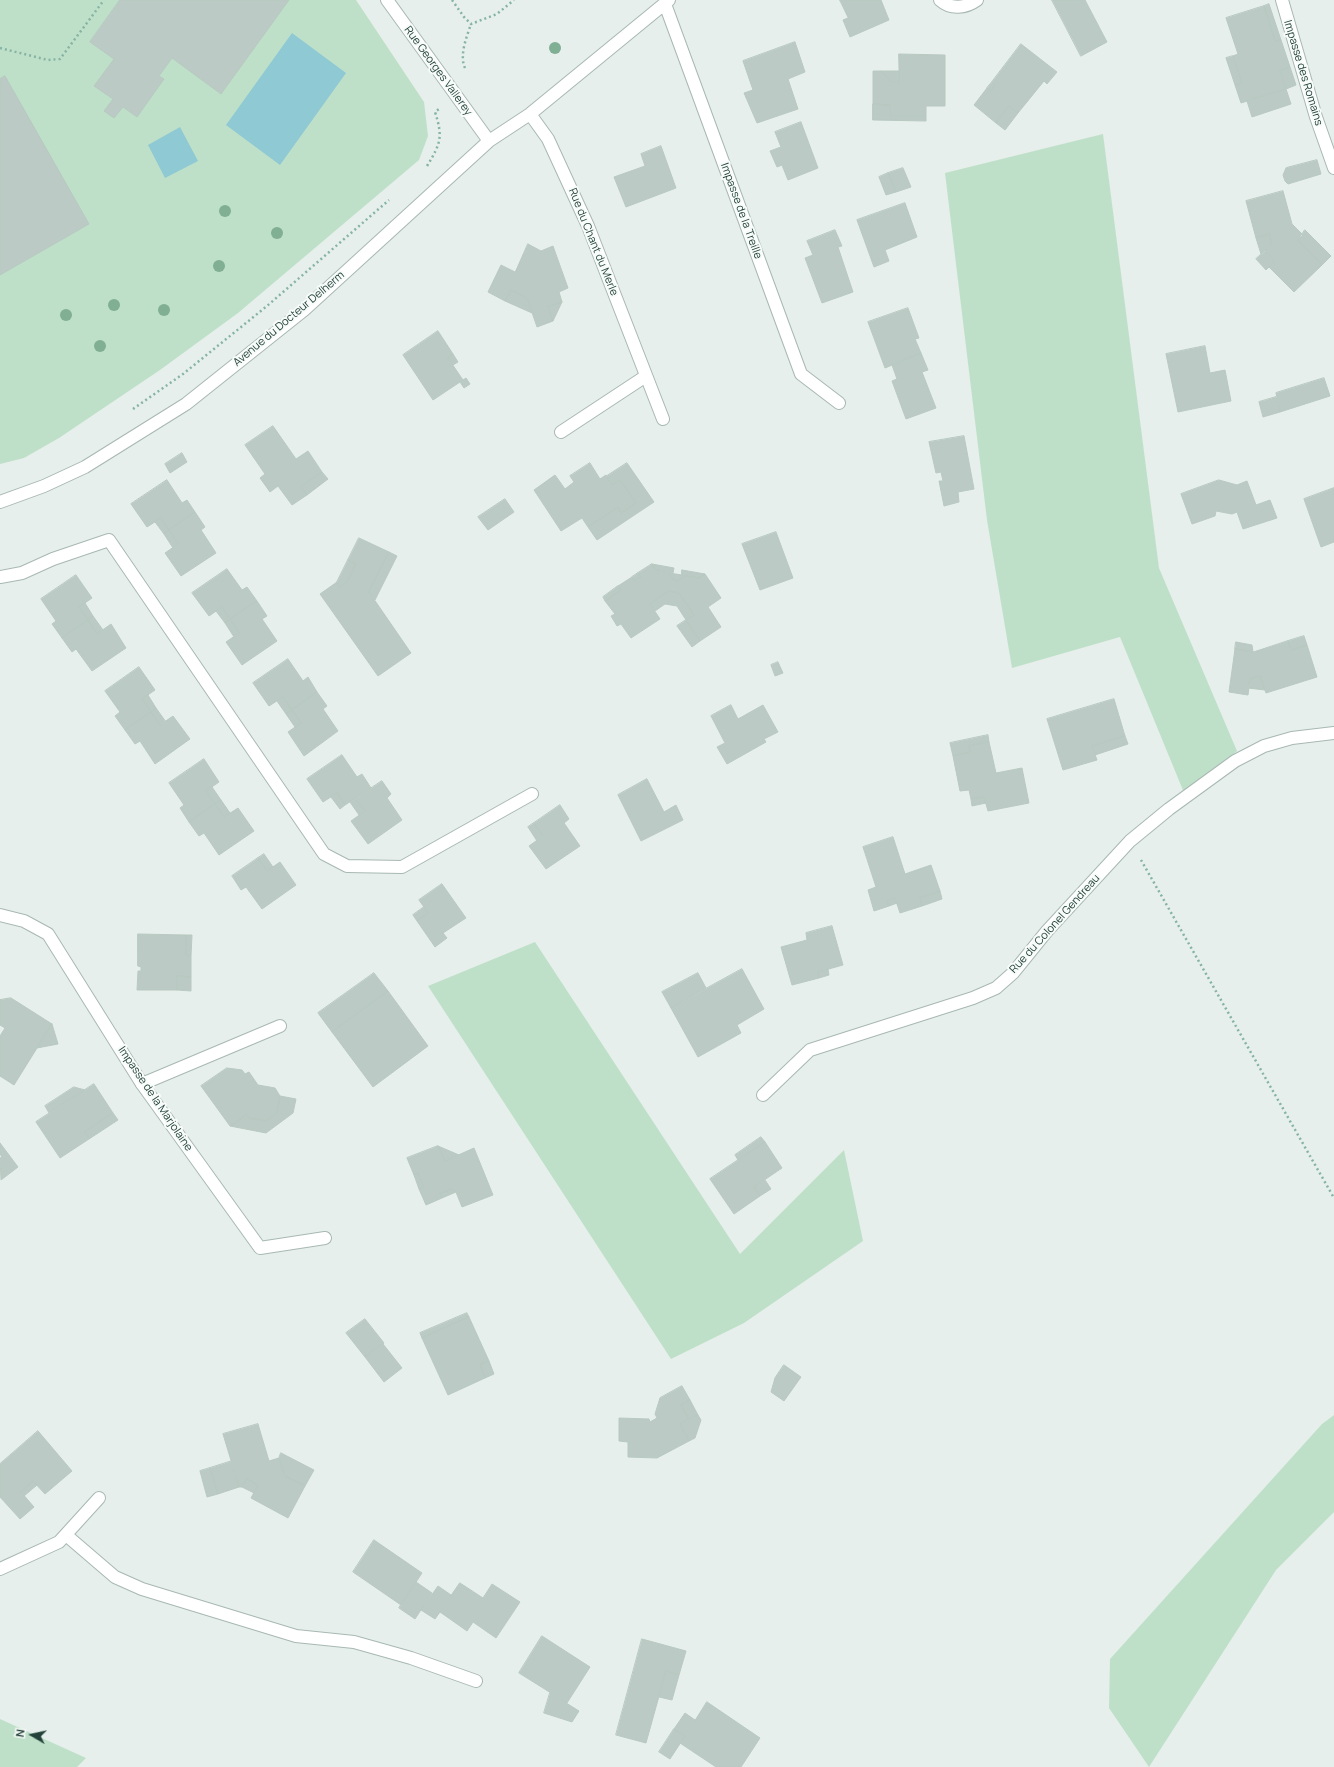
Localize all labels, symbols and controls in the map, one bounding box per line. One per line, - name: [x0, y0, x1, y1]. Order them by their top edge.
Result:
- street label: Impasse des Romains: [1281, 19, 1325, 127]
- street label: Rue Georges Vallerey: [401, 24, 475, 118]
- street label: Impasse de la Treille: [717, 161, 765, 261]
- street label: Rue du Chant du Merle: [565, 186, 621, 298]
- street label: Avenue du Docteur Delherm: [231, 269, 347, 369]
- street label: Rue du Colonel Gendreau: [1007, 872, 1103, 976]
- street label: Impasse de la Marjolaine: [115, 1044, 195, 1154]
- north arrow: [12, 1715, 52, 1755]
- text: N: [12, 1728, 28, 1738]

